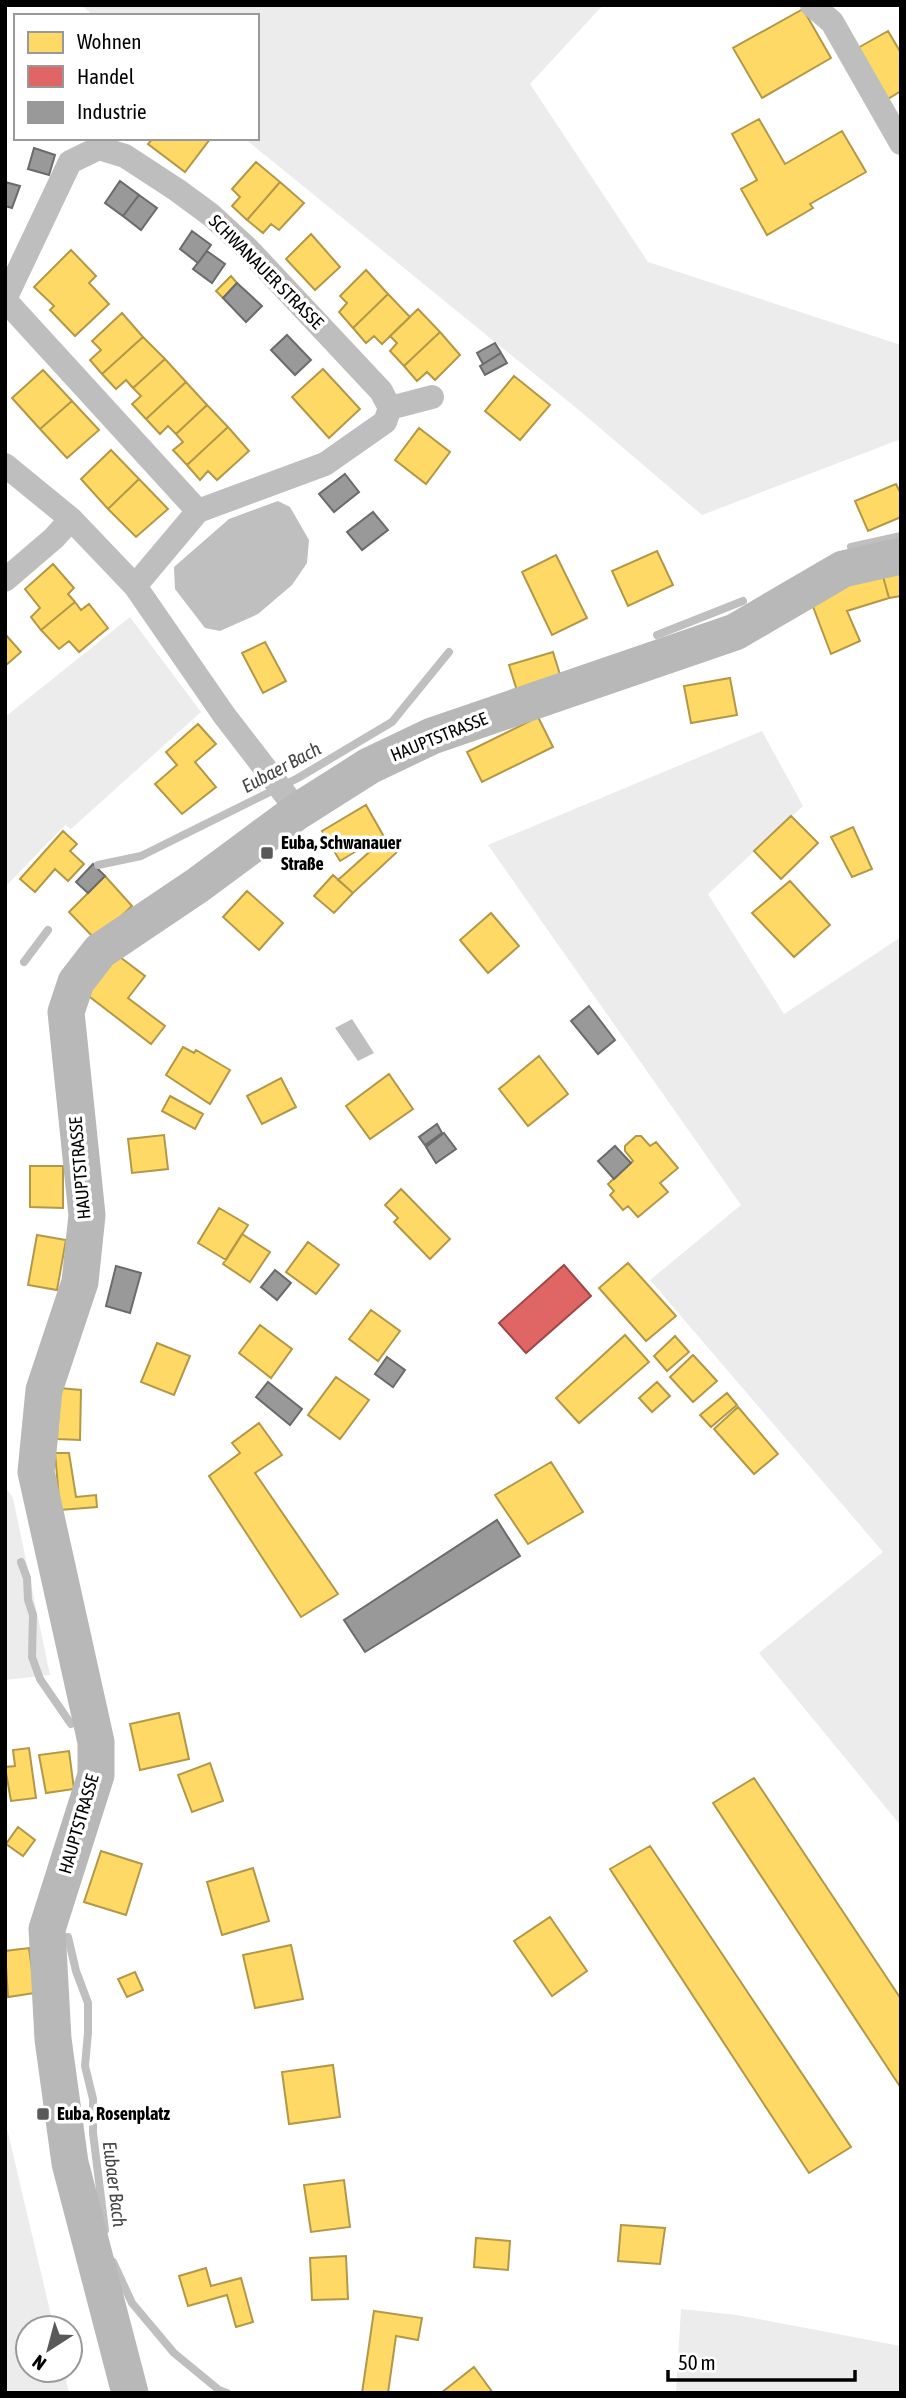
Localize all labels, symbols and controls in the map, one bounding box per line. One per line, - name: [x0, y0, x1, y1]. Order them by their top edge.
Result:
- legend: [14, 14, 259, 140]
- text: Wohnen: [77, 29, 142, 53]
- text: Handel: [77, 64, 135, 88]
- text: Industrie: [77, 99, 147, 123]
- street label: SCHWANAUER STRASSE: [205, 210, 328, 333]
- street label: HAUPTSTRASSE: [387, 707, 491, 766]
- water label: Eubaer Bach: [238, 737, 324, 797]
- place label: Euba, Schwanauer Straße: [281, 832, 402, 874]
- marker: Euba, Schwanauer Straße: [259, 845, 275, 861]
- street label: HAUPTSTRASSE: [65, 1116, 94, 1220]
- street label: HAUPTSTRASSE: [54, 1771, 103, 1876]
- place label: Euba, Rosenplatz: [57, 2103, 171, 2124]
- marker: Euba, Rosenplatz: [35, 2106, 51, 2122]
- water label: Eubaer Bach: [99, 2140, 131, 2228]
- north arrow: [14, 2314, 84, 2384]
- scale bar: [668, 2338, 855, 2382]
- text: 50 m: [678, 2350, 716, 2374]
- text: N: [28, 2351, 50, 2375]

